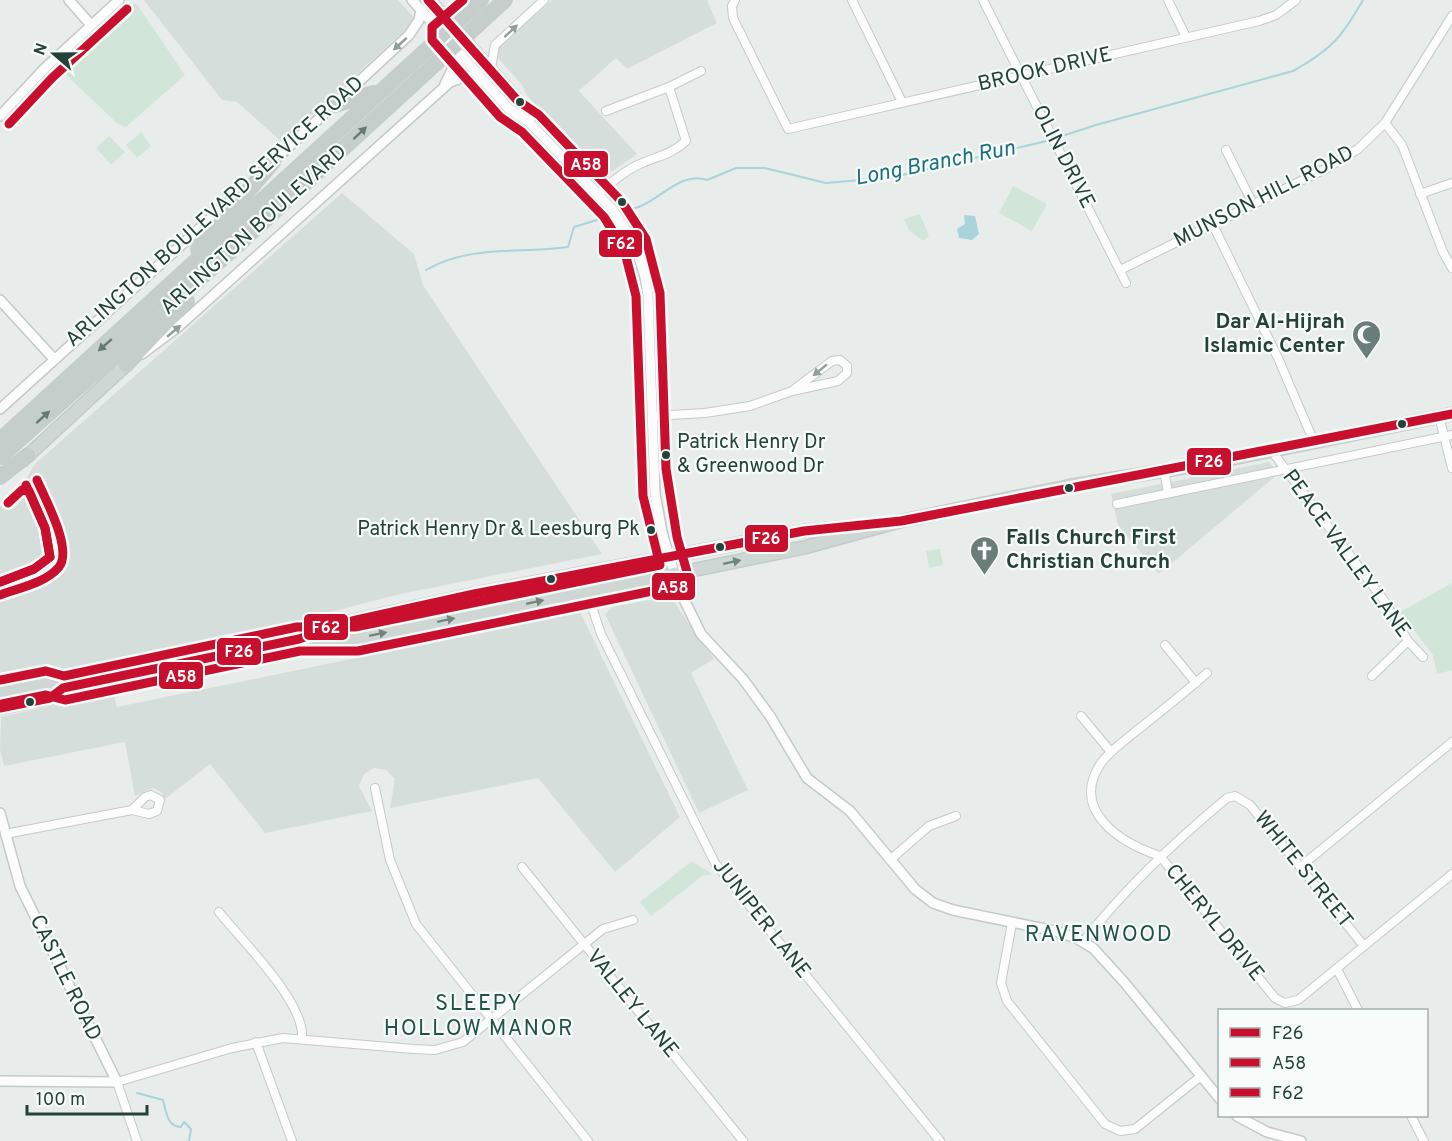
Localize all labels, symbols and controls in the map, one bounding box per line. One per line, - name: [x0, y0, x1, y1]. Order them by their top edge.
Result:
- north arrow: [24, 24, 84, 84]
- one-way arrow: [503, 24, 518, 38]
- one-way arrow: [392, 37, 407, 51]
- text: N: [30, 41, 53, 58]
- street label: BROOK DRIVE: [975, 41, 1115, 99]
- street label: ARLINGTON BOULEVARD SERVICE ROAD: [61, 71, 369, 353]
- unlabelled marker: [514, 96, 526, 108]
- street label: OLIN DRIVE: [1025, 101, 1101, 213]
- one-way arrow: [352, 127, 367, 140]
- water label: Long Branch Run: [853, 135, 1017, 193]
- street label: ARLINGTON BOULEVARD: [156, 140, 352, 320]
- street label: MUNSON HILL ROAD: [1169, 140, 1359, 254]
- line badge: A58: [563, 150, 609, 178]
- text: A58: [570, 156, 602, 176]
- unlabelled marker: [616, 196, 628, 208]
- line badge: F62: [598, 229, 643, 258]
- text: F62: [607, 235, 635, 255]
- place label: Dar Al-Hijrah Islamic Center: [1204, 309, 1345, 360]
- mosque icon: Dar Al-Hijrah Islamic Center: [1350, 318, 1382, 360]
- one-way arrow: [166, 325, 181, 338]
- one-way arrow: [98, 338, 113, 351]
- one-way arrow: [813, 363, 828, 376]
- one-way arrow: [35, 411, 50, 424]
- unlabelled marker: [1396, 418, 1408, 430]
- place label: Patrick Henry Dr & Greenwood Dr: [677, 430, 826, 480]
- line badge: F26: [1186, 447, 1232, 476]
- marker: Patrick Henry Dr & Greenwood Dr: [660, 449, 672, 461]
- text: F26: [1195, 453, 1223, 473]
- street label: PEACE VALLEY LANE: [1276, 465, 1416, 643]
- unlabelled marker: [1063, 482, 1075, 494]
- place label: Patrick Henry Dr & Leesburg Pk: [357, 517, 640, 543]
- marker: Patrick Henry Dr & Leesburg Pk: [645, 524, 657, 536]
- line badge: F26: [744, 524, 789, 553]
- place label: Falls Church First Christian Church: [1006, 525, 1176, 576]
- text: F26: [752, 530, 780, 550]
- church icon: Falls Church First Christian Church: [969, 534, 1001, 576]
- unlabelled marker: [714, 541, 726, 553]
- one-way arrow: [723, 557, 742, 566]
- line badge: A58: [651, 572, 696, 601]
- unlabelled marker: [545, 573, 557, 585]
- text: A58: [657, 579, 689, 599]
- one-way arrow: [526, 597, 545, 606]
- line badge: F62: [303, 613, 349, 641]
- one-way arrow: [437, 615, 456, 624]
- text: F62: [312, 619, 340, 639]
- one-way arrow: [369, 629, 388, 638]
- line badge: F26: [216, 637, 262, 666]
- text: F26: [225, 643, 253, 663]
- line badge: A58: [158, 661, 204, 690]
- text: A58: [165, 668, 197, 688]
- unlabelled marker: [24, 696, 36, 708]
- street label: WHITE STREET: [1247, 806, 1359, 934]
- street label: JUNIPER LANE: [706, 854, 816, 984]
- street label: CHERYL DRIVE: [1158, 859, 1270, 987]
- street label: CASTLE ROAD: [23, 910, 107, 1046]
- district label: RAVENWOOD: [1025, 922, 1173, 949]
- street label: VALLEY LANE: [580, 944, 684, 1064]
- district label: SLEEPY HOLLOW MANOR: [384, 991, 574, 1043]
- legend: [1218, 1009, 1428, 1117]
- text: F26: [1272, 1023, 1304, 1046]
- text: A58: [1272, 1053, 1306, 1076]
- scale bar: [27, 1078, 147, 1116]
- text: F62: [1272, 1083, 1304, 1106]
- text: 100 m: [36, 1089, 85, 1112]

